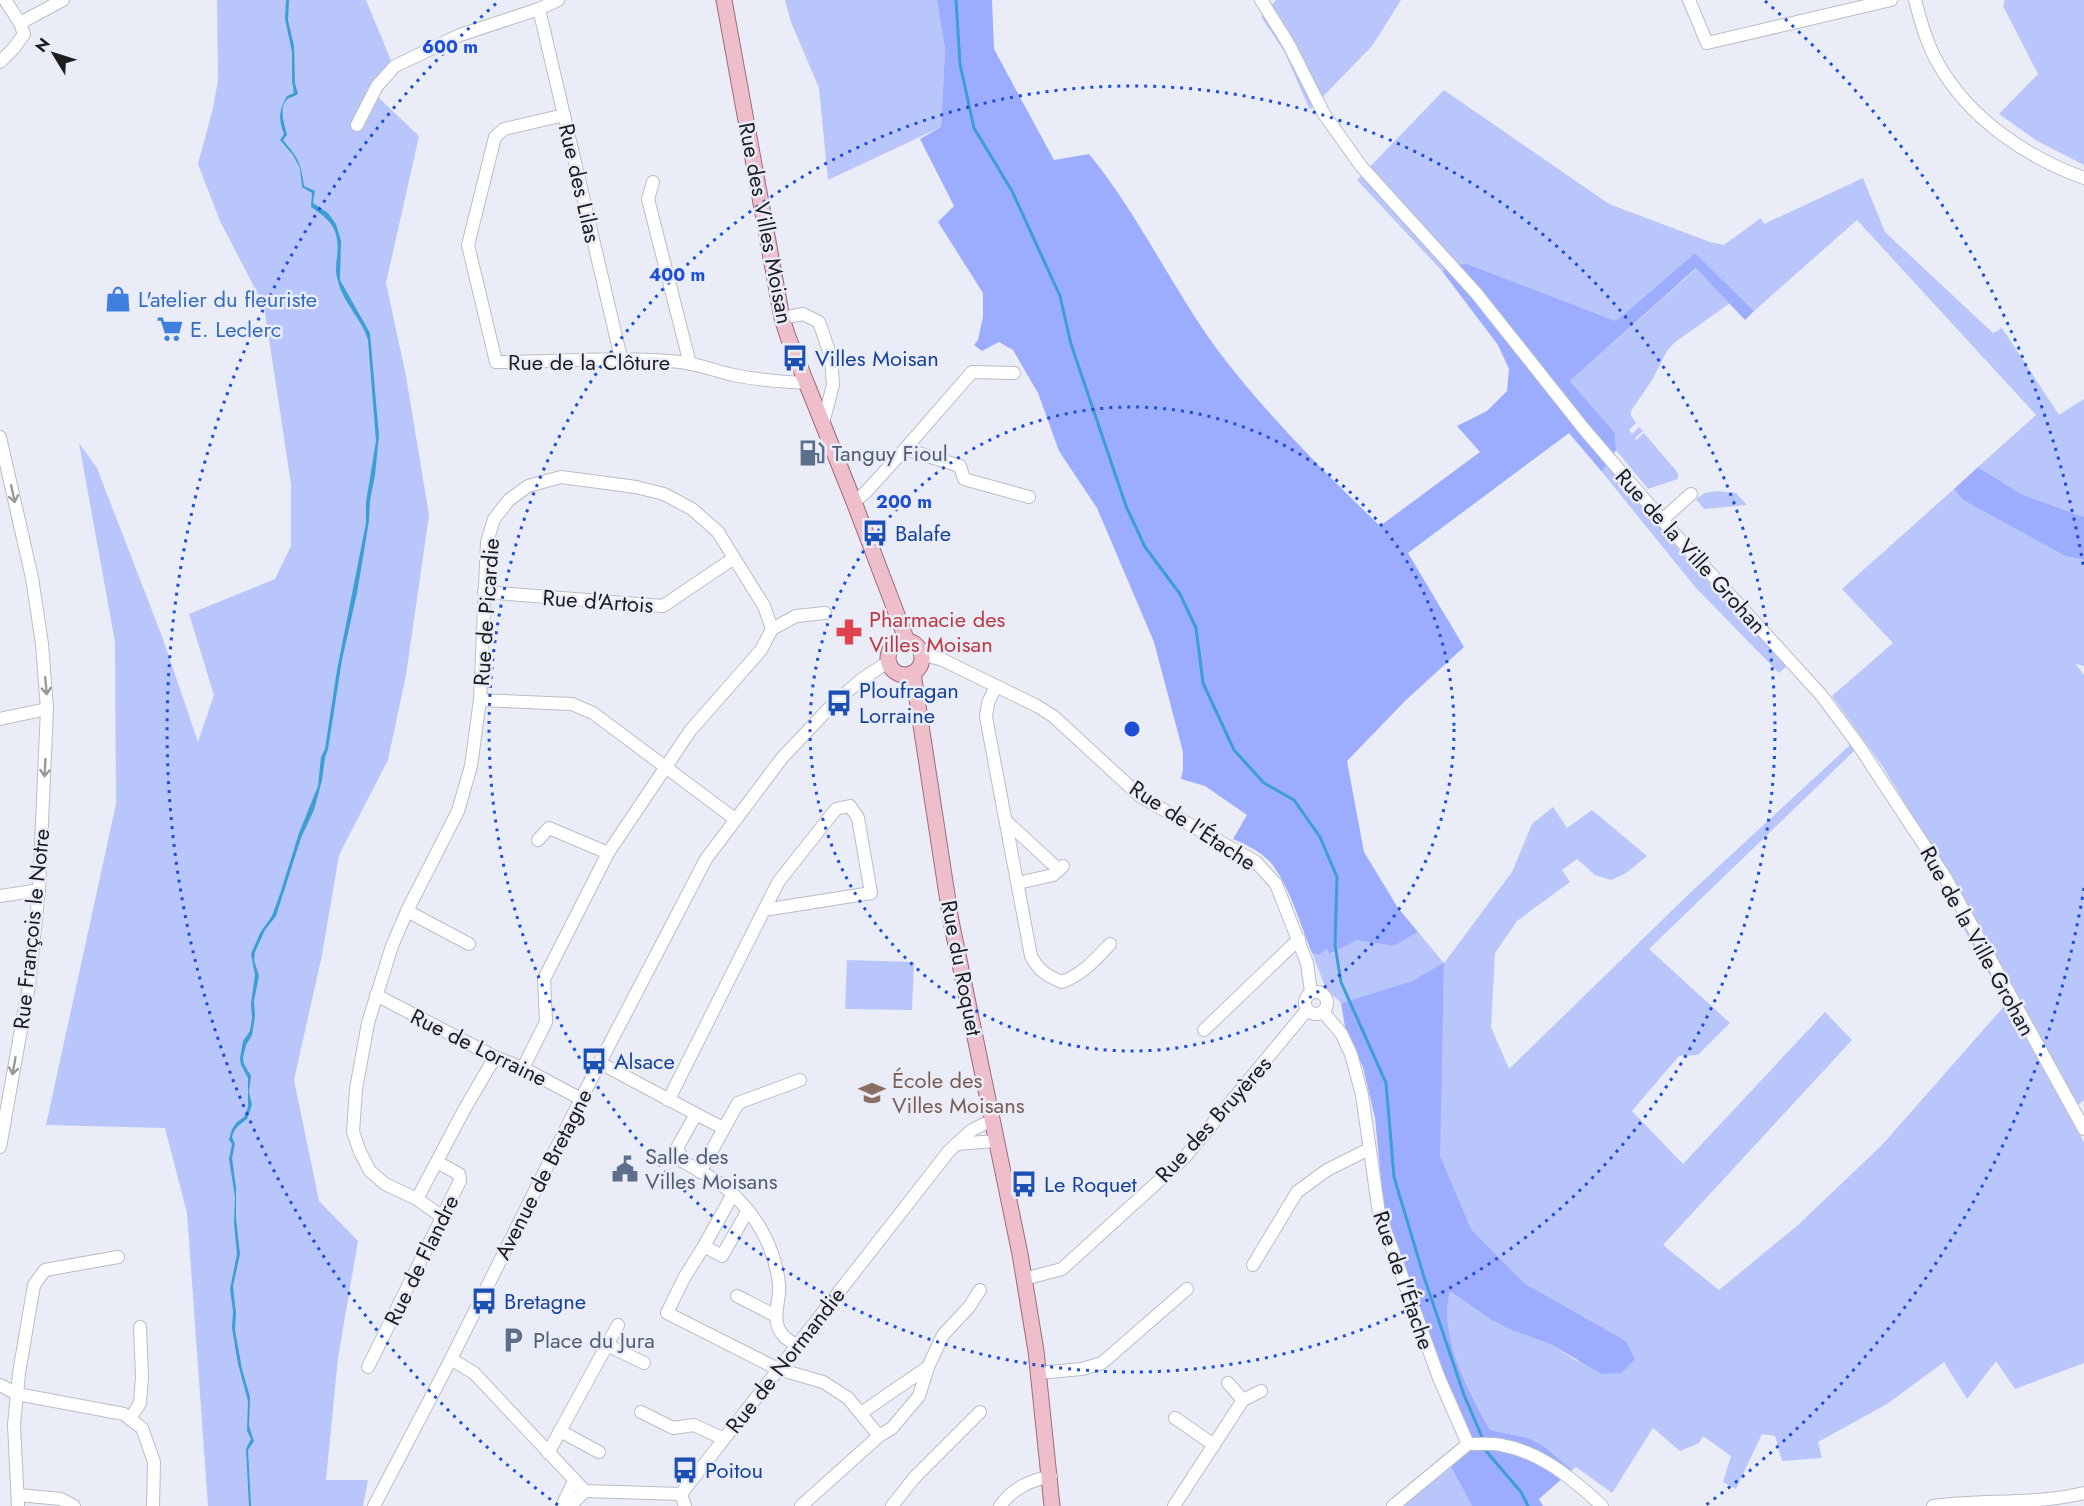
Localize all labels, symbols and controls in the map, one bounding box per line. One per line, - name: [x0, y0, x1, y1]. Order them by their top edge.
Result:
- north arrow: [24, 24, 84, 84]
- text: N: [30, 33, 56, 57]
- text: 600 m: [422, 34, 478, 60]
- street label: Rue des Villes Moisan: [731, 119, 801, 327]
- street label: Rue des Lilas: [551, 120, 609, 246]
- text: 400 m: [649, 262, 705, 288]
- place label: L'atelier du fleuriste: [138, 283, 317, 315]
- shop icon: L'atelier du fleuriste: [103, 284, 133, 314]
- place label: E. Leclerc: [190, 313, 281, 345]
- supermarket icon: E. Leclerc: [155, 314, 185, 344]
- place label: Villes Moisan: [815, 342, 939, 374]
- bus stop icon: Villes Moisan: [780, 343, 810, 373]
- street label: Rue de la Clôture: [508, 346, 670, 378]
- place label: Tanguy Fioul: [832, 437, 948, 469]
- fuel station icon: Tanguy Fioul: [797, 438, 827, 468]
- street label: Rue de la Ville Grohan: [1608, 461, 1774, 641]
- one-way arrow: [8, 484, 19, 504]
- text: 200 m: [876, 489, 932, 515]
- place label: Balafe: [895, 517, 951, 549]
- bus stop icon: Balafe: [860, 518, 890, 548]
- street label: Rue de Picardie: [465, 537, 507, 687]
- street label: Rue d'Artois: [541, 581, 655, 621]
- place label: Pharmacie des Villes Moisan: [869, 603, 1006, 660]
- pharmacy icon: Pharmacie des Villes Moisan: [834, 617, 864, 647]
- place label: Ploufragan Lorraine: [859, 674, 959, 731]
- one-way arrow: [41, 676, 52, 696]
- bus stop icon: Ploufragan Lorraine: [824, 688, 854, 718]
- centre of rings: [1122, 719, 1142, 739]
- one-way arrow: [39, 757, 50, 777]
- street label: Rue de l'Étache: [1123, 772, 1263, 878]
- street label: Rue François le Notre: [5, 827, 57, 1031]
- street label: Rue de la Ville Grohan: [1912, 840, 2044, 1042]
- street label: Rue du Roquet: [933, 897, 991, 1039]
- street label: Rue de Lorraine: [405, 1000, 553, 1094]
- place label: Alsace: [614, 1045, 675, 1077]
- bus stop icon: Alsace: [579, 1046, 609, 1076]
- street label: Rue des Bruyères: [1147, 1049, 1279, 1189]
- one-way arrow: [8, 1055, 19, 1075]
- place label: École des Villes Moisans: [892, 1064, 1025, 1121]
- school or university icon: École des Villes Moisans: [857, 1078, 887, 1108]
- street label: Avenue de Bretagne: [486, 1083, 600, 1265]
- place label: Salle des Villes Moisans: [645, 1140, 778, 1197]
- public building icon: Salle des Villes Moisans: [610, 1154, 640, 1184]
- place label: Le Roquet: [1044, 1168, 1138, 1200]
- bus stop icon: Le Roquet: [1009, 1169, 1039, 1199]
- street label: Rue de Flandre: [376, 1189, 466, 1331]
- street label: Rue de l'Étache: [1365, 1206, 1443, 1354]
- street label: Rue de Normandie: [718, 1280, 852, 1440]
- place label: Bretagne: [504, 1285, 586, 1317]
- bus stop icon: Bretagne: [469, 1286, 499, 1316]
- place label: Place du Jura: [533, 1324, 655, 1356]
- parking icon: Place du Jura: [498, 1325, 528, 1355]
- place label: Poitou: [705, 1454, 763, 1486]
- bus stop icon: Poitou: [670, 1455, 700, 1485]

